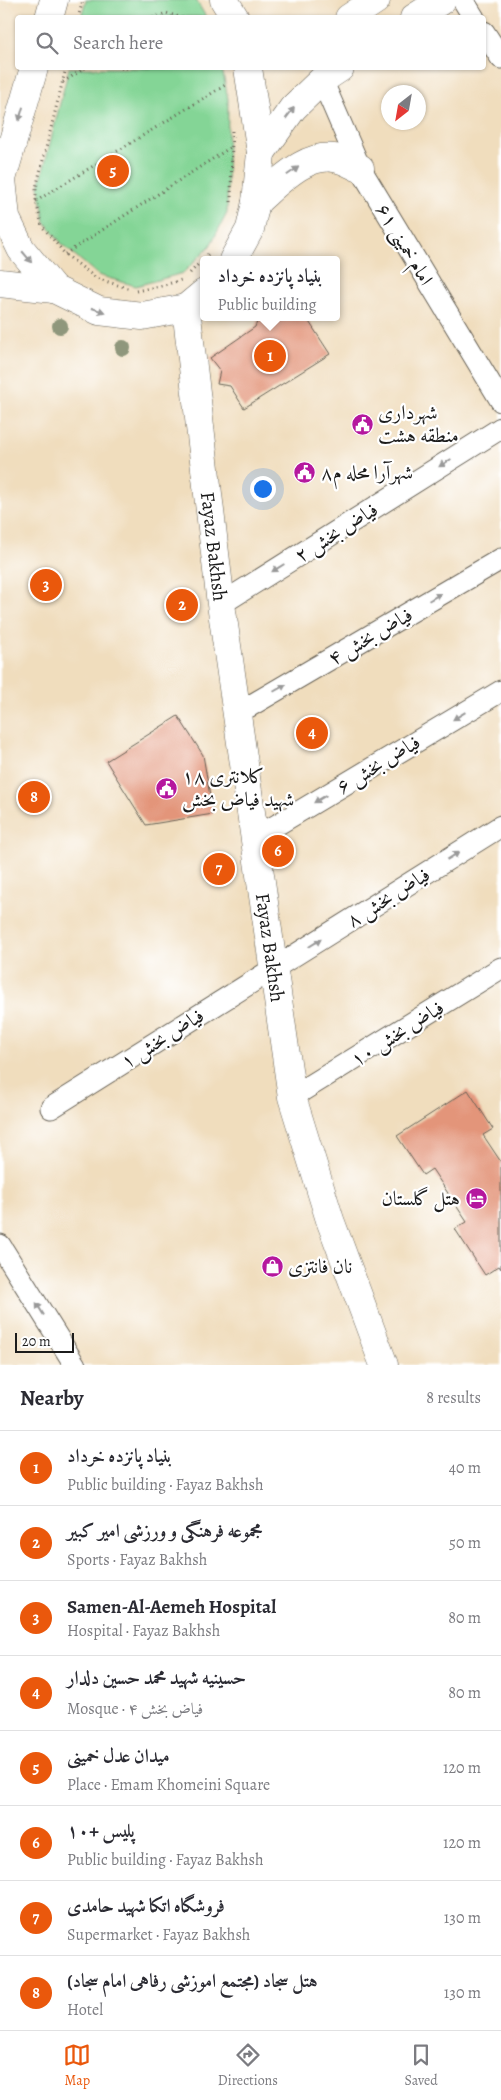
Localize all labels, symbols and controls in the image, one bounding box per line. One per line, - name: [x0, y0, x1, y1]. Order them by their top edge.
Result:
- search box: [15, 15, 486, 70]
- icon: search: [33, 29, 61, 57]
- text: Search here: [73, 30, 163, 56]
- north arrow: [381, 85, 426, 130]
- one-way arrow: [16, 107, 24, 122]
- one-way arrow: [284, 107, 295, 120]
- pin: 5: [97, 152, 129, 190]
- one-way arrow: [286, 166, 300, 176]
- street label: امام خمینی ۶۱: [366, 198, 440, 292]
- one-way arrow: [22, 250, 33, 263]
- popup: [200, 256, 340, 321]
- text: بنیاد پانزده خرداد: [217, 263, 323, 289]
- text: Public building: [217, 294, 317, 316]
- one-way arrow: [91, 306, 106, 314]
- pin: 1: [254, 337, 286, 375]
- place label: شهرداری منطقه هشت: [378, 399, 459, 449]
- public building icon: شهرداری منطقه هشت: [350, 412, 374, 436]
- one-way arrow: [438, 458, 452, 468]
- place label: شهرآرا محله م۸: [321, 459, 413, 490]
- public building icon: شهرآرا محله م۸: [293, 460, 317, 484]
- your location: [250, 476, 276, 502]
- street label: Fayaz Bakhsh: [194, 490, 234, 603]
- street label: فیاض بخش ۲: [289, 496, 383, 569]
- one-way arrow: [271, 564, 285, 573]
- pin: 3: [30, 566, 62, 604]
- pin: 2: [166, 586, 198, 624]
- one-way arrow: [429, 593, 442, 602]
- street label: فیاض بخش ۴: [323, 601, 418, 672]
- one-way arrow: [274, 684, 287, 693]
- one-way arrow: [453, 712, 466, 721]
- pin: 4: [296, 714, 328, 752]
- street label: فیاض بخش ۶: [331, 729, 425, 800]
- place label: کلانتری ۱۸ شهید فیاض بخش: [182, 763, 294, 813]
- public building icon: کلانتری ۱۸ شهید فیاض بخش: [154, 776, 178, 800]
- pin: 8: [18, 778, 50, 816]
- one-way arrow: [313, 795, 326, 804]
- pin: 6: [262, 832, 294, 870]
- pin: 7: [203, 850, 235, 888]
- one-way arrow: [446, 851, 459, 861]
- street label: فیاض بخش ۸: [341, 861, 435, 934]
- street label: Fayaz Bakhsh: [249, 891, 291, 1004]
- one-way arrow: [309, 938, 322, 948]
- street label: فیاض بخش ۱۰: [345, 994, 449, 1073]
- street label: فیاض بخش ۱: [115, 1002, 209, 1075]
- place label: هتل گلستان: [381, 1185, 460, 1213]
- hotel icon: هتل گلستان: [464, 1186, 488, 1210]
- place label: نان فانتزی: [288, 1253, 353, 1280]
- shop icon: نان فانتزی: [260, 1254, 284, 1278]
- one-way arrow: [35, 1302, 45, 1315]
- scale bar: [15, 1330, 74, 1353]
- text: 20 m: [22, 1332, 51, 1351]
- text: Nearby: [20, 1384, 83, 1412]
- text: 8 results: [426, 1387, 481, 1409]
- text: بنیاد پانزده خرداد: [67, 1443, 172, 1469]
- text: 1: [33, 1457, 39, 1479]
- text: 40 m: [449, 1457, 481, 1479]
- text: Public building · Fayaz Bakhsh: [67, 1474, 264, 1496]
- text: مجموعه فرهنگی و ورزشی امیر کبیر: [67, 1518, 262, 1544]
- text: 2: [32, 1532, 40, 1554]
- text: 50 m: [449, 1532, 481, 1554]
- text: Sports · Fayaz Bakhsh: [67, 1549, 207, 1571]
- text: Samen-Al-Aemeh Hospital: [67, 1594, 276, 1620]
- text: 3: [33, 1607, 39, 1629]
- text: 80 m: [448, 1607, 481, 1629]
- text: Hospital · Fayaz Bakhsh: [67, 1620, 220, 1642]
- text: حسینیه شهید محمد حسین دلدار: [67, 1665, 246, 1691]
- text: 4: [32, 1682, 40, 1704]
- text: 80 m: [448, 1682, 481, 1704]
- text: Mosque · فیاض بخش ۴: [67, 1698, 203, 1720]
- text: میدان عدل خمینی: [67, 1743, 170, 1769]
- text: 5: [33, 1757, 39, 1779]
- text: 120 m: [443, 1757, 481, 1779]
- text: Place · Emam Khomeini Square: [67, 1774, 270, 1796]
- text: پلیس +۱۰: [67, 1818, 135, 1844]
- text: 6: [32, 1832, 40, 1854]
- text: 120 m: [443, 1832, 481, 1854]
- text: Public building · Fayaz Bakhsh: [67, 1849, 264, 1871]
- text: فروشگاه اتکا شهید حامدی: [67, 1893, 225, 1919]
- text: 7: [33, 1907, 39, 1929]
- text: 130 m: [444, 1907, 481, 1929]
- text: Supermarket · Fayaz Bakhsh: [67, 1924, 250, 1946]
- text: هتل سجاد (مجتمع اموزشی رفاهی امام سجاد): [67, 1968, 318, 1994]
- text: 8: [32, 1982, 40, 2004]
- text: 130 m: [444, 1982, 481, 2004]
- text: Hotel: [67, 1999, 103, 2021]
- tab: Map: [63, 2041, 91, 2090]
- tab: Directions: [218, 2041, 278, 2090]
- tab: Saved: [405, 2041, 438, 2090]

